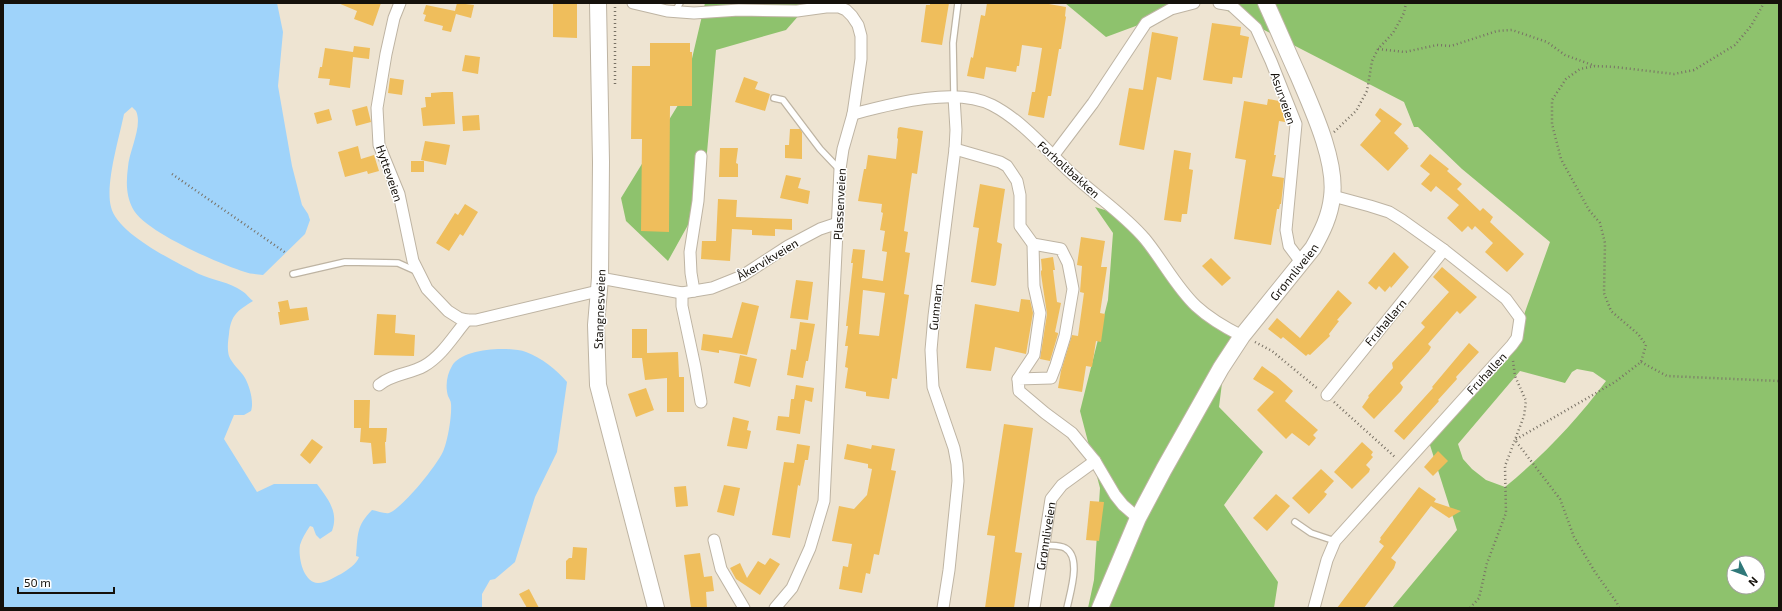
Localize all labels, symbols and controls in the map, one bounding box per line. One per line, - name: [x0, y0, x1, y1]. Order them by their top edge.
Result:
- street label: Asurveien: [1269, 70, 1299, 126]
- street label: Forholtbakken: [1035, 137, 1103, 201]
- street label: Hytteveien: [374, 143, 406, 203]
- street label: Plassenveien: [830, 168, 848, 240]
- street label: Åkervikveien: [734, 235, 800, 283]
- street label: Grønnliveien: [1267, 241, 1321, 303]
- street label: Stangnesveien: [591, 269, 607, 349]
- street label: Gunnarn: [926, 283, 944, 331]
- street label: Fruhallarn: [1361, 296, 1409, 348]
- street label: Fruhallen: [1463, 349, 1509, 397]
- street label: Grønnliveien: [1033, 501, 1057, 571]
- north arrow: [1726, 555, 1766, 595]
- scale bar: [18, 569, 114, 595]
- text: 50 m: [24, 575, 51, 589]
- text: N: [1746, 575, 1761, 589]

